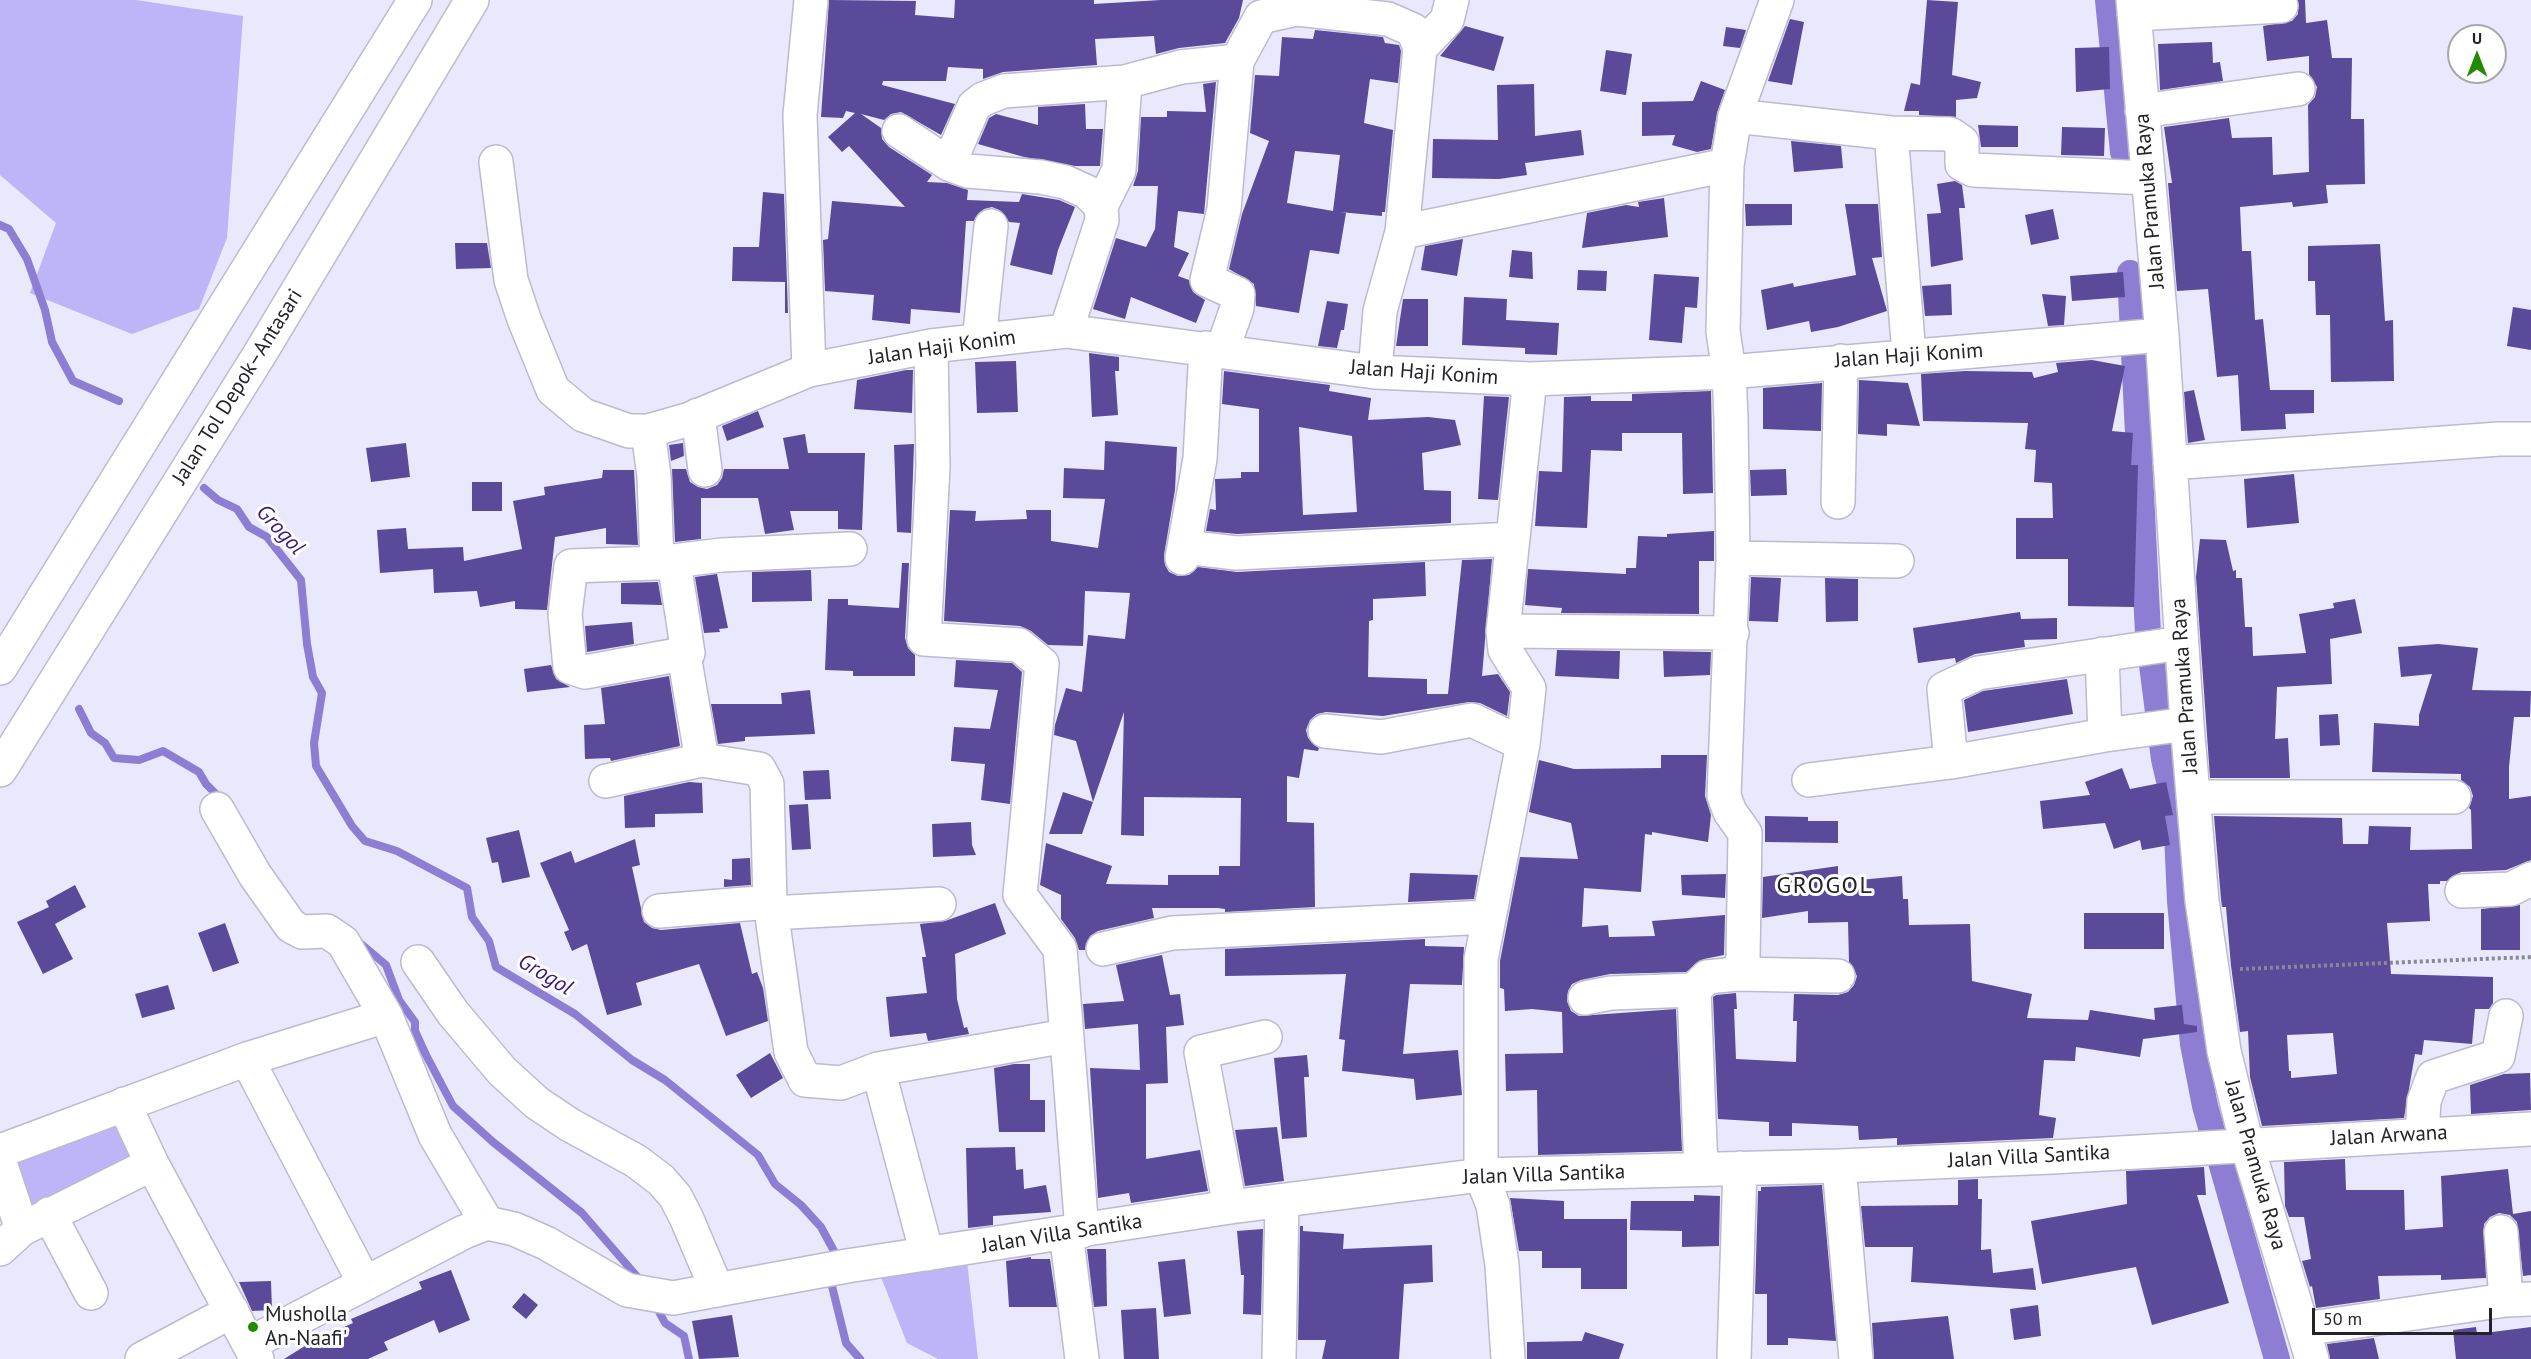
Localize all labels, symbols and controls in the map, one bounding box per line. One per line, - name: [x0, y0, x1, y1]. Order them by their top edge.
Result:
- north arrow: [2447, 24, 2507, 84]
- text: U: [2472, 28, 2482, 48]
- street label: Jalan Pramuka Raya: [2130, 112, 2170, 290]
- street label: Jalan Tol Depok–Antasari: [168, 285, 308, 489]
- street label: Jalan Haji Konim: [867, 325, 1017, 371]
- street label: Jalan Haji Konim: [1834, 338, 1984, 374]
- street label: Jalan Haji Konim: [1349, 355, 1499, 391]
- water label: Grogol: [250, 499, 310, 561]
- street label: Jalan Pramuka Raya: [2166, 597, 2204, 775]
- district label: GROGOL: [1777, 872, 1873, 900]
- water label: Grogol: [513, 948, 577, 1002]
- street label: Jalan Pramuka Raya: [2219, 1077, 2291, 1253]
- street label: Jalan Arwana: [2330, 1120, 2448, 1152]
- street label: Jalan Villa Santika: [1947, 1140, 2111, 1174]
- street label: Jalan Villa Santika: [1462, 1160, 1626, 1190]
- street label: Jalan Villa Santika: [980, 1209, 1144, 1259]
- scale bar: [2315, 1296, 2495, 1334]
- place label: Musholla An-Naafi': [265, 1302, 347, 1352]
- text: 50 m: [2323, 1307, 2362, 1330]
- marker: Musholla An-Naafi': [246, 1320, 260, 1334]

